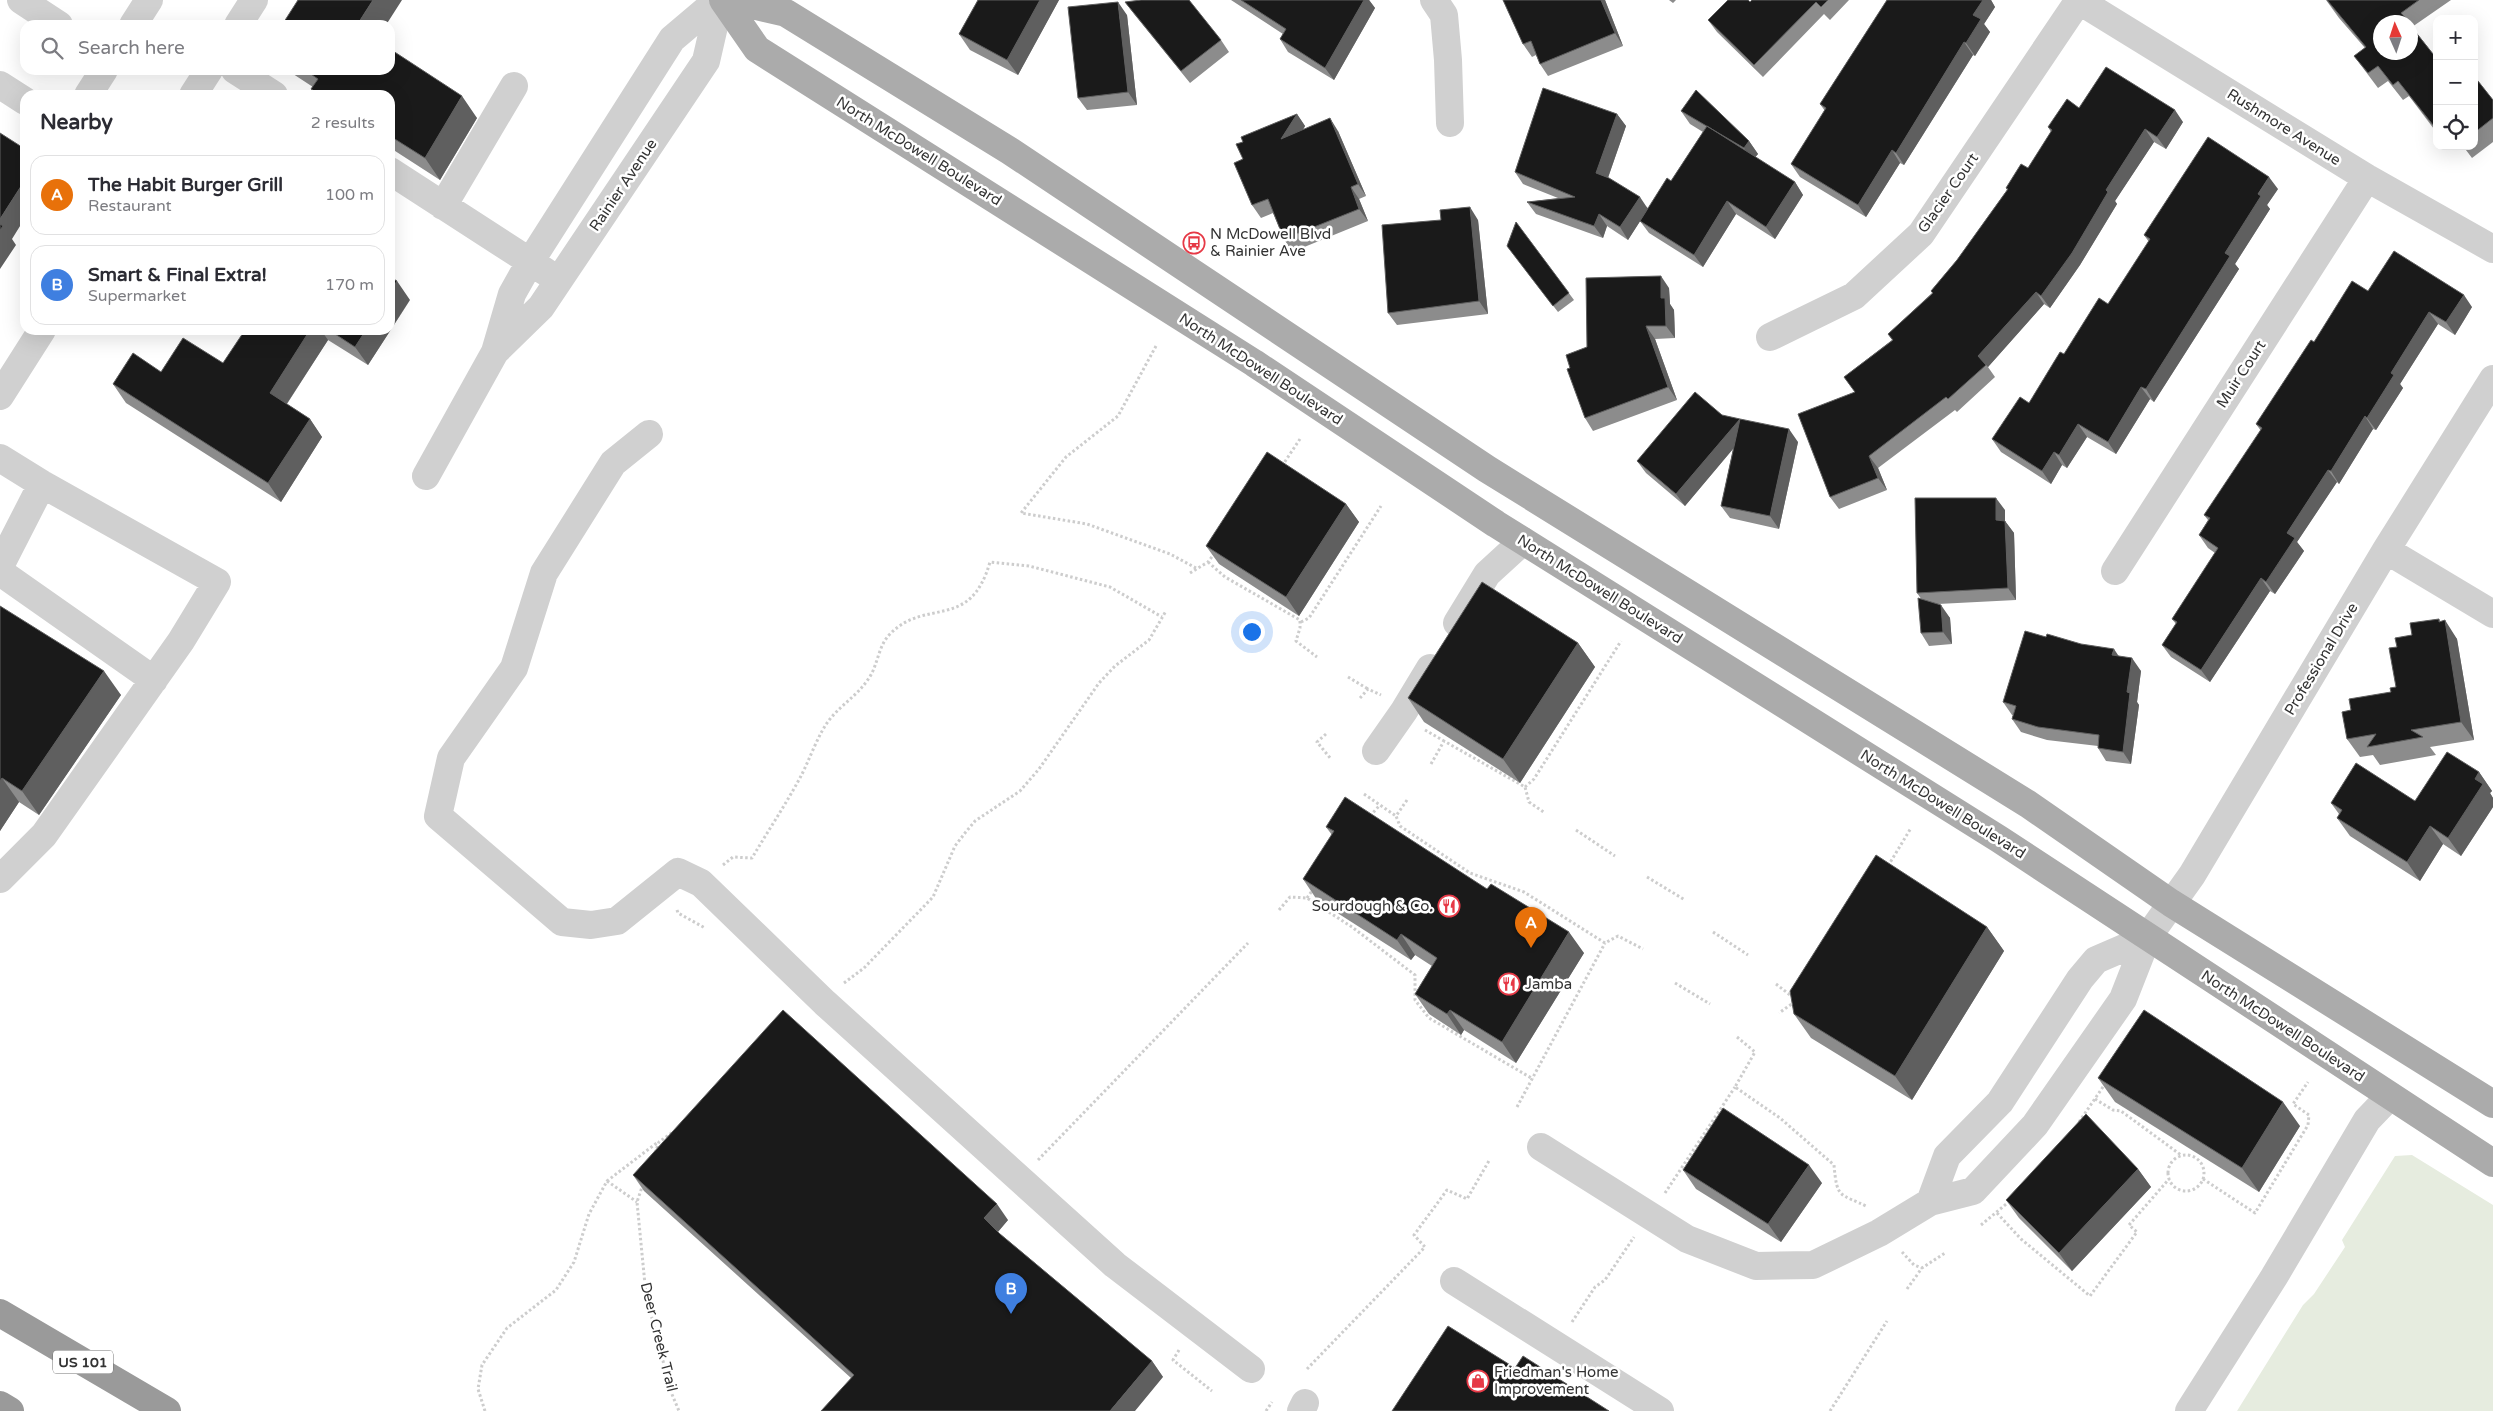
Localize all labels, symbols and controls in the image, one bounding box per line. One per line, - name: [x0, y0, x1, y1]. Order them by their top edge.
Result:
- north arrow: [2373, 15, 2418, 60]
- map controls: [2433, 15, 2478, 150]
- button: +: [2433, 15, 2478, 60]
- search box: [20, 20, 395, 75]
- icon: search: [38, 34, 66, 62]
- text: Search here: [78, 37, 185, 59]
- button: −: [2433, 60, 2478, 105]
- street label: Rushmore Avenue: [2224, 85, 2344, 169]
- street label: North McDowell Boulevard: [833, 93, 1005, 209]
- button: locate: [2433, 105, 2478, 150]
- text: Nearby: [40, 110, 113, 135]
- text: 2 results: [311, 113, 375, 133]
- street label: Rainier Avenue: [585, 135, 661, 235]
- street label: Glacier Court: [1914, 149, 1982, 236]
- text: The Habit Burger Grill: [88, 174, 283, 196]
- text: A: [51, 185, 63, 205]
- text: 100 m: [325, 185, 374, 205]
- text: Restaurant: [88, 196, 172, 216]
- place label: N McDowell Blvd & Rainier Ave: [1210, 225, 1331, 260]
- bus stop icon: N McDowell Blvd & Rainier Ave: [1182, 231, 1206, 255]
- text: Smart & Final Extra!: [88, 264, 267, 286]
- text: B: [51, 275, 63, 295]
- text: 170 m: [325, 275, 374, 295]
- text: Supermarket: [88, 286, 186, 306]
- street label: North McDowell Boulevard: [1176, 309, 1346, 429]
- street label: Muir Court: [2213, 337, 2270, 411]
- street label: North McDowell Boulevard: [1514, 531, 1686, 647]
- street label: Professional Drive: [2280, 600, 2362, 718]
- your location: [1239, 619, 1265, 645]
- street label: North McDowell Boulevard: [1857, 746, 2029, 862]
- restaurant icon: Sourdough & Co.: [1437, 894, 1461, 918]
- place label: Sourdough & Co.: [1312, 897, 1433, 915]
- pin: A: [1515, 907, 1547, 948]
- street label: North McDowell Boulevard: [2198, 966, 2368, 1086]
- restaurant icon: Jamba: [1497, 972, 1521, 996]
- place label: Jamba: [1525, 975, 1572, 993]
- pin: B: [995, 1273, 1027, 1314]
- street label: Deer Creek Trail: [637, 1280, 681, 1394]
- road number: US 101: [53, 1350, 113, 1374]
- place label: Friedman's Home Improvement: [1494, 1363, 1618, 1398]
- shop icon: Friedman's Home Improvement: [1466, 1369, 1490, 1393]

